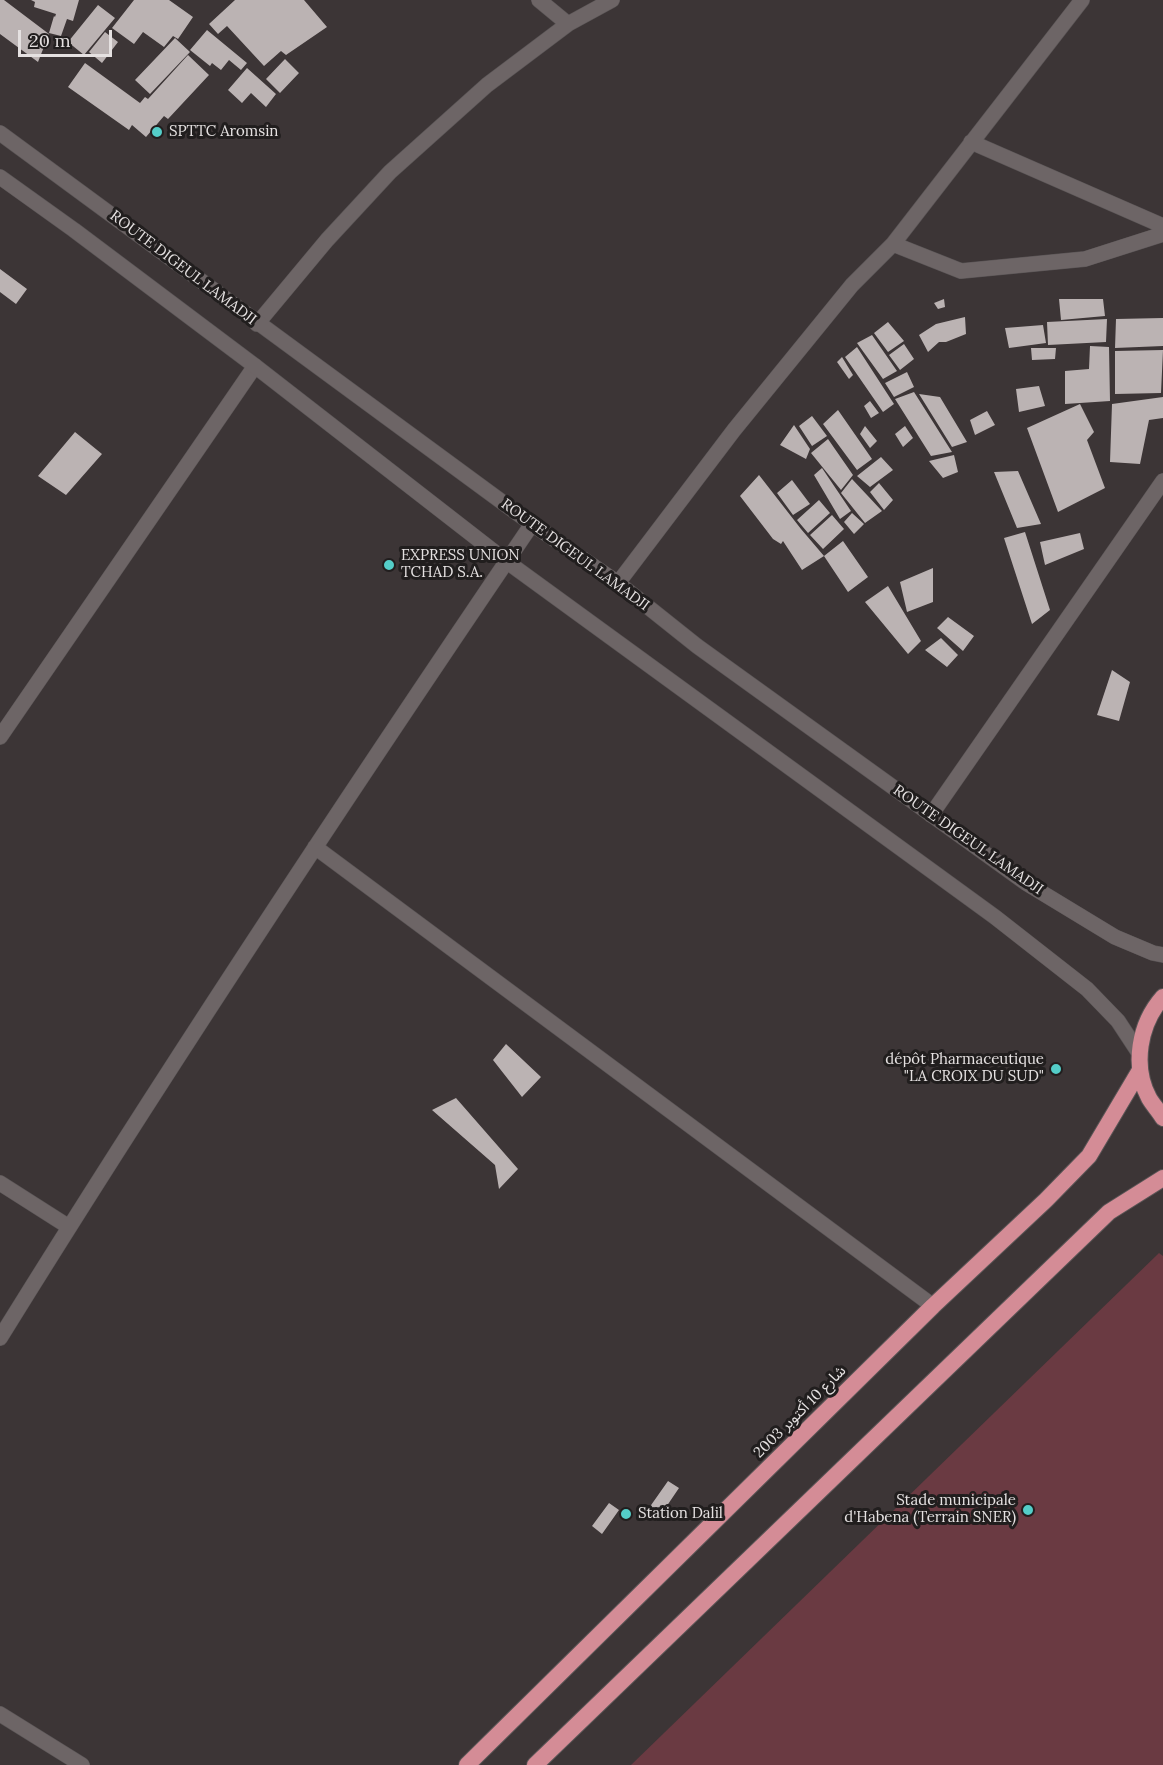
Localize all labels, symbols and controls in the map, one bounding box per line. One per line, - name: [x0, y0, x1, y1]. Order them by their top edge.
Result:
- scale bar: [21, 18, 116, 56]
- text: 20 m: [29, 29, 71, 52]
- place label: SPTTC Aromsin: [169, 123, 278, 141]
- marker: SPTTC Aromsin: [150, 125, 164, 139]
- street label: ROUTE DIGEUL LAMADJI: [106, 207, 260, 329]
- street label: ROUTE DIGEUL LAMADJI: [497, 495, 653, 615]
- place label: EXPRESS UNION TCHAD S.A.: [401, 547, 520, 582]
- marker: EXPRESS UNION TCHAD S.A.: [382, 558, 396, 572]
- street label: ROUTE DIGEUL LAMADJI: [890, 781, 1046, 899]
- place label: dépôt Pharmaceutique "LA CROIX DU SUD": [885, 1051, 1044, 1086]
- marker: dépôt Pharmaceutique "LA CROIX DU SUD": [1049, 1062, 1063, 1076]
- street label: شارع 10 أكتوبر 2003: [750, 1362, 850, 1462]
- place label: Stade municipale d'Habena (Terrain SNER): [844, 1492, 1016, 1527]
- marker: Stade municipale d'Habena (Terrain SNER): [1021, 1503, 1035, 1517]
- place label: Station Dalil: [638, 1505, 723, 1523]
- marker: Station Dalil: [619, 1507, 633, 1521]

